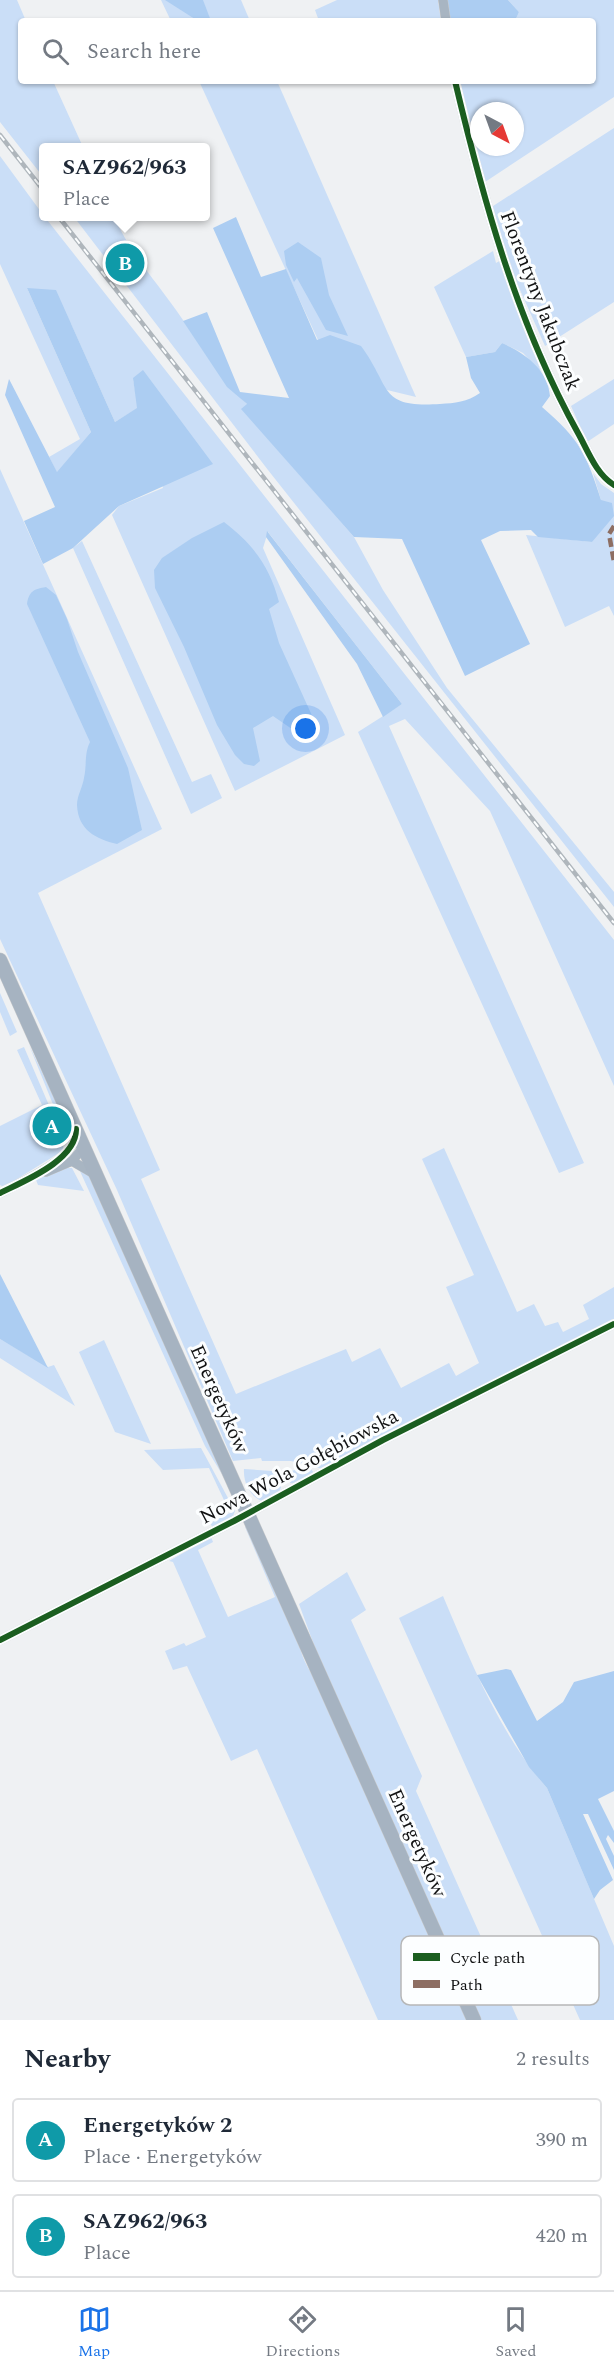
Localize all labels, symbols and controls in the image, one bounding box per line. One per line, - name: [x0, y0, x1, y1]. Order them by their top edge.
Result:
- search box: [18, 18, 596, 84]
- icon: search: [39, 35, 72, 68]
- text: Search here: [87, 35, 201, 68]
- north arrow: [470, 102, 524, 156]
- popup: [39, 143, 210, 221]
- text: SAZ962/963: [62, 151, 187, 184]
- text: Place: [62, 184, 110, 214]
- street label: Florentyny Jakubczak: [492, 206, 588, 396]
- pin: B: [106, 240, 144, 286]
- your location: [291, 714, 320, 743]
- pin: A: [32, 1104, 72, 1148]
- street label: Energetyków: [182, 1340, 257, 1459]
- street label: Nowa Wola Gołębiowska: [194, 1402, 404, 1532]
- street label: Energetyków: [380, 1784, 455, 1903]
- legend: [401, 1936, 599, 2005]
- text: Cycle path: [450, 1946, 525, 1970]
- text: Path: [450, 1973, 483, 1997]
- text: Nearby: [24, 2039, 110, 2079]
- text: 2 results: [516, 2044, 590, 2074]
- text: Energetyków 2: [83, 2109, 232, 2142]
- text: A: [38, 2125, 53, 2155]
- text: 390 m: [536, 2125, 588, 2155]
- text: Place · Energetyków: [83, 2142, 262, 2172]
- text: SAZ962/963: [83, 2205, 207, 2238]
- text: B: [38, 2221, 53, 2251]
- text: 420 m: [536, 2221, 588, 2251]
- text: Place: [83, 2238, 131, 2268]
- tab: Map: [78, 2303, 111, 2363]
- tab: Directions: [266, 2303, 340, 2363]
- tab: Saved: [495, 2303, 536, 2363]

